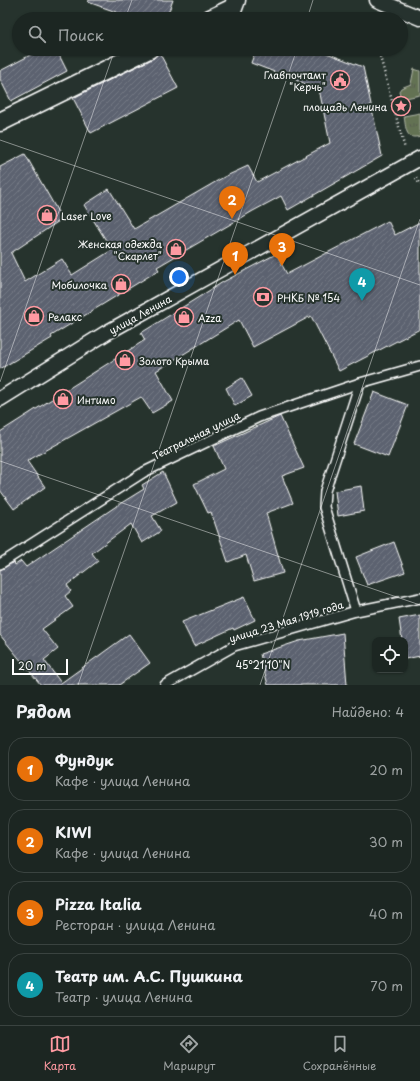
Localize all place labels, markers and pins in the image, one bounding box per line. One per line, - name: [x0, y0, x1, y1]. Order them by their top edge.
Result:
- place label: Главпочтамт "Керчь": [264, 67, 326, 94]
- public building icon: Главпочтамт "Керчь": [329, 69, 351, 91]
- place icon: площадь Ленина: [390, 95, 412, 117]
- place label: площадь Ленина: [303, 99, 388, 114]
- pin: 2: [219, 186, 245, 219]
- shop icon: Laser Love: [36, 204, 58, 226]
- place label: Laser Love: [61, 208, 112, 223]
- pin: 3: [269, 233, 295, 266]
- place label: Женская одежда "Скарлет": [78, 236, 163, 263]
- shop icon: Женская одежда "Скарлет": [165, 238, 187, 260]
- pin: 1: [222, 242, 248, 275]
- pin: 4: [349, 268, 375, 301]
- shop icon: Мобилочка: [110, 273, 132, 295]
- place label: Мобилочка: [52, 277, 108, 292]
- bank icon: РНКБ № 154: [252, 286, 274, 308]
- place label: РНКБ № 154: [277, 290, 340, 305]
- shop icon: Релакс: [23, 305, 45, 327]
- shop icon: Azza: [173, 306, 195, 328]
- place label: Релакс: [48, 309, 82, 324]
- place label: Azza: [198, 310, 222, 325]
- shop icon: Золото Крыма: [114, 349, 136, 371]
- place label: Золото Крыма: [139, 353, 210, 368]
- shop icon: Интимо: [52, 388, 74, 410]
- place label: Интимо: [77, 392, 116, 407]

